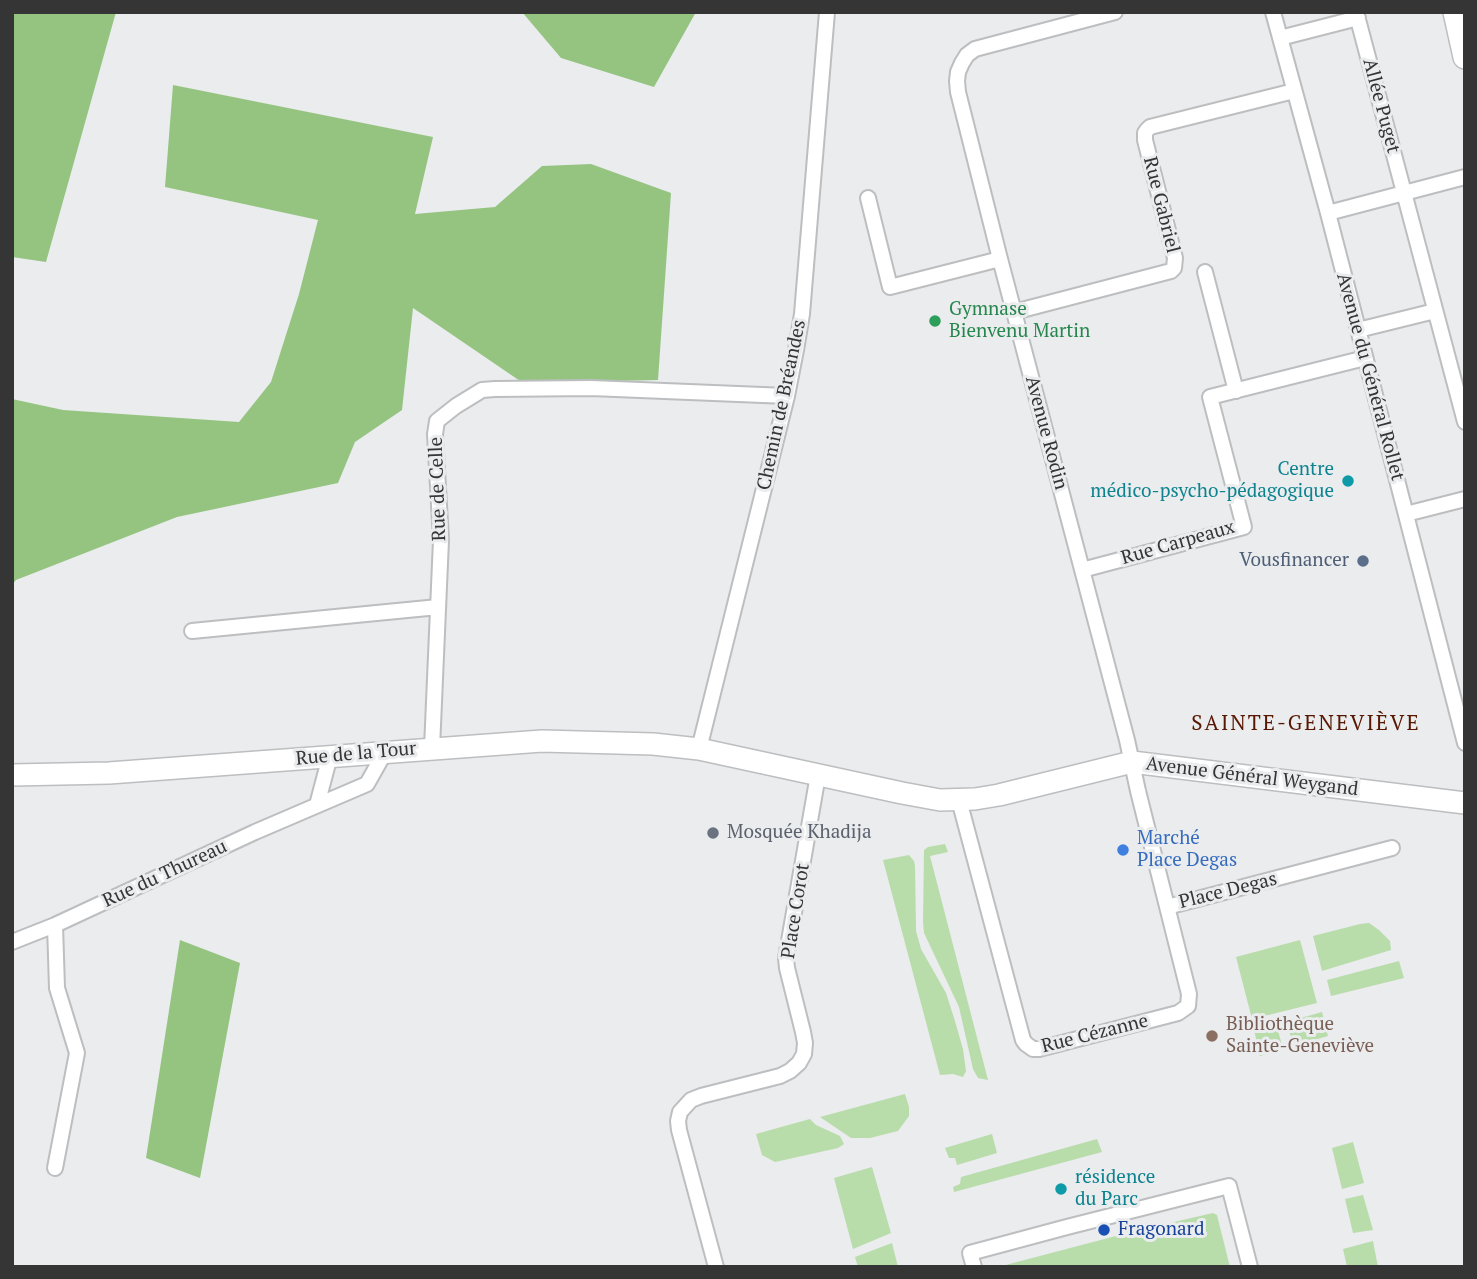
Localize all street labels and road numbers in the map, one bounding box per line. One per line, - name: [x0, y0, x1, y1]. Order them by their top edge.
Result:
- street label: Allée Puget: [1357, 56, 1405, 156]
- street label: Rue Gabriel: [1138, 154, 1184, 256]
- street label: Avenue du Général Rollet: [1331, 271, 1409, 483]
- street label: Chemin de Bréandes: [753, 318, 811, 492]
- street label: Avenue Rodin: [1020, 374, 1072, 492]
- street label: Rue de Celle: [425, 437, 451, 541]
- street label: Rue Carpeaux: [1119, 516, 1237, 570]
- street label: Rue de la Tour: [295, 737, 417, 771]
- street label: Avenue Général Weygand: [1144, 753, 1360, 801]
- street label: Rue du Thureau: [99, 835, 231, 913]
- street label: Place Corot: [777, 862, 815, 960]
- street label: Place Degas: [1177, 868, 1279, 914]
- street label: Rue Cézanne: [1039, 1010, 1151, 1058]

